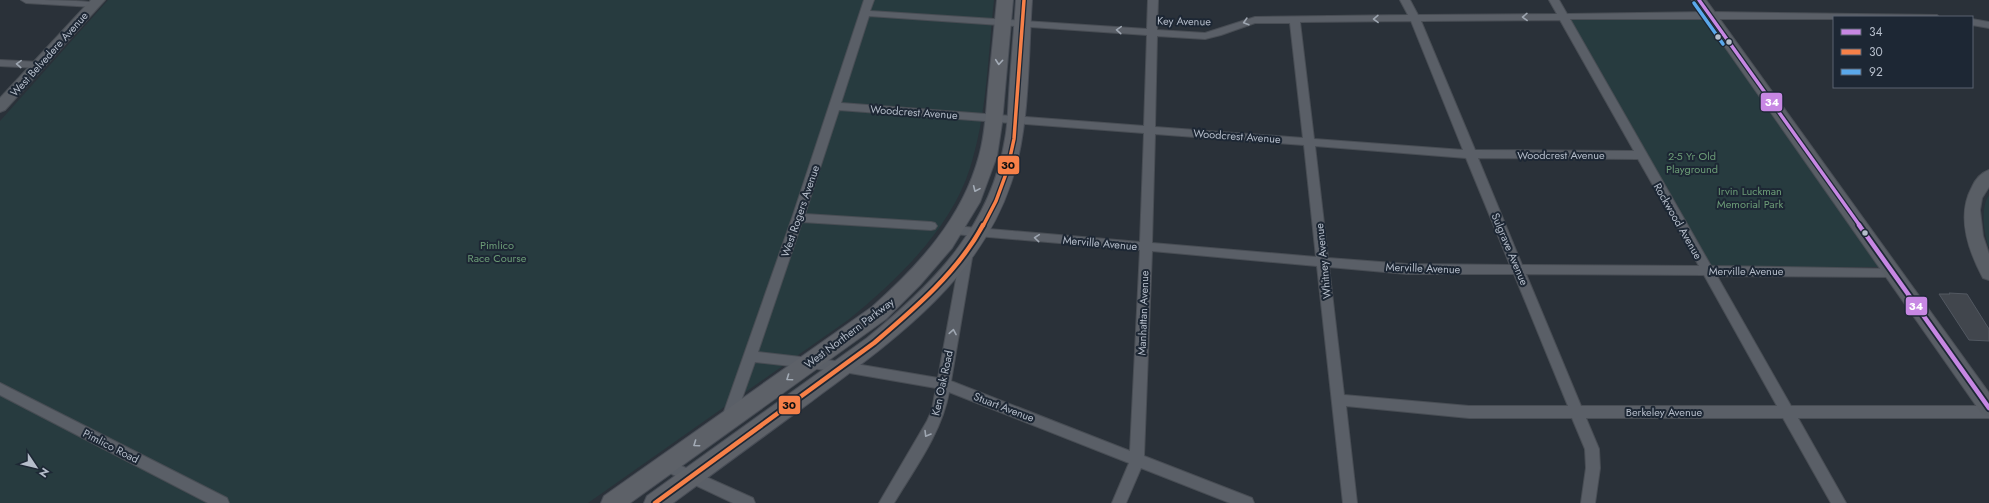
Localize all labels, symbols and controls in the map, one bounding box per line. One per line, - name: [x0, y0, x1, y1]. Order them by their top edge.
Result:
- street label: West Belvedere Avenue: [6, 8, 92, 100]
- street label: Key Avenue: [1157, 13, 1211, 29]
- one-way arrow: [1522, 13, 1528, 21]
- one-way arrow: [1373, 15, 1379, 23]
- legend: [1833, 16, 1973, 88]
- one-way arrow: [1243, 17, 1250, 26]
- text: 34: [1869, 23, 1883, 41]
- one-way arrow: [1116, 26, 1122, 35]
- unlabelled marker: [1713, 32, 1723, 42]
- unlabelled marker: [1724, 37, 1734, 47]
- text: 30: [1869, 43, 1883, 61]
- one-way arrow: [995, 59, 1004, 65]
- one-way arrow: [16, 60, 22, 69]
- text: 92: [1869, 63, 1883, 81]
- line badge: 34: [1760, 92, 1783, 112]
- text: 34: [1765, 94, 1780, 110]
- street label: Woodcrest Avenue: [870, 101, 959, 123]
- street label: Woodcrest Avenue: [1193, 125, 1282, 147]
- street label: Woodcrest Avenue: [1517, 147, 1605, 163]
- park label: 2-5 Yr Old Playground: [1666, 148, 1718, 177]
- line badge: 30: [997, 155, 1020, 175]
- text: 30: [1001, 157, 1015, 173]
- street label: West Rogers Avenue: [777, 163, 823, 259]
- street label: Rockwood Avenue: [1650, 180, 1706, 262]
- park label: Irvin Luckman Memorial Park: [1717, 183, 1783, 212]
- one-way arrow: [973, 185, 981, 193]
- street label: Sulgrave Avenue: [1487, 210, 1533, 288]
- street label: Whitney Avenue: [1311, 222, 1335, 300]
- unlabelled marker: [1860, 228, 1870, 238]
- street label: Merville Avenue: [1062, 232, 1138, 254]
- one-way arrow: [1034, 233, 1040, 242]
- park label: Pimlico Race Course: [468, 237, 527, 266]
- street label: Merville Avenue: [1385, 259, 1461, 277]
- street label: Merville Avenue: [1709, 263, 1784, 279]
- street label: Manhattan Avenue: [1134, 270, 1152, 356]
- street label: West Northern Parkway: [801, 294, 897, 372]
- line badge: 34: [1905, 296, 1928, 316]
- text: 34: [1909, 298, 1924, 314]
- one-way arrow: [948, 329, 957, 335]
- street label: Ken Oak Road: [927, 349, 957, 417]
- one-way arrow: [786, 373, 793, 381]
- street label: Stuart Avenue: [971, 388, 1037, 426]
- line badge: 30: [778, 395, 801, 415]
- text: 30: [782, 397, 796, 413]
- street label: Berkeley Avenue: [1626, 404, 1703, 420]
- street label: Pimlico Road: [80, 425, 142, 467]
- one-way arrow: [924, 430, 932, 437]
- one-way arrow: [693, 439, 700, 447]
- north arrow: [16, 447, 56, 487]
- text: N: [35, 465, 53, 481]

